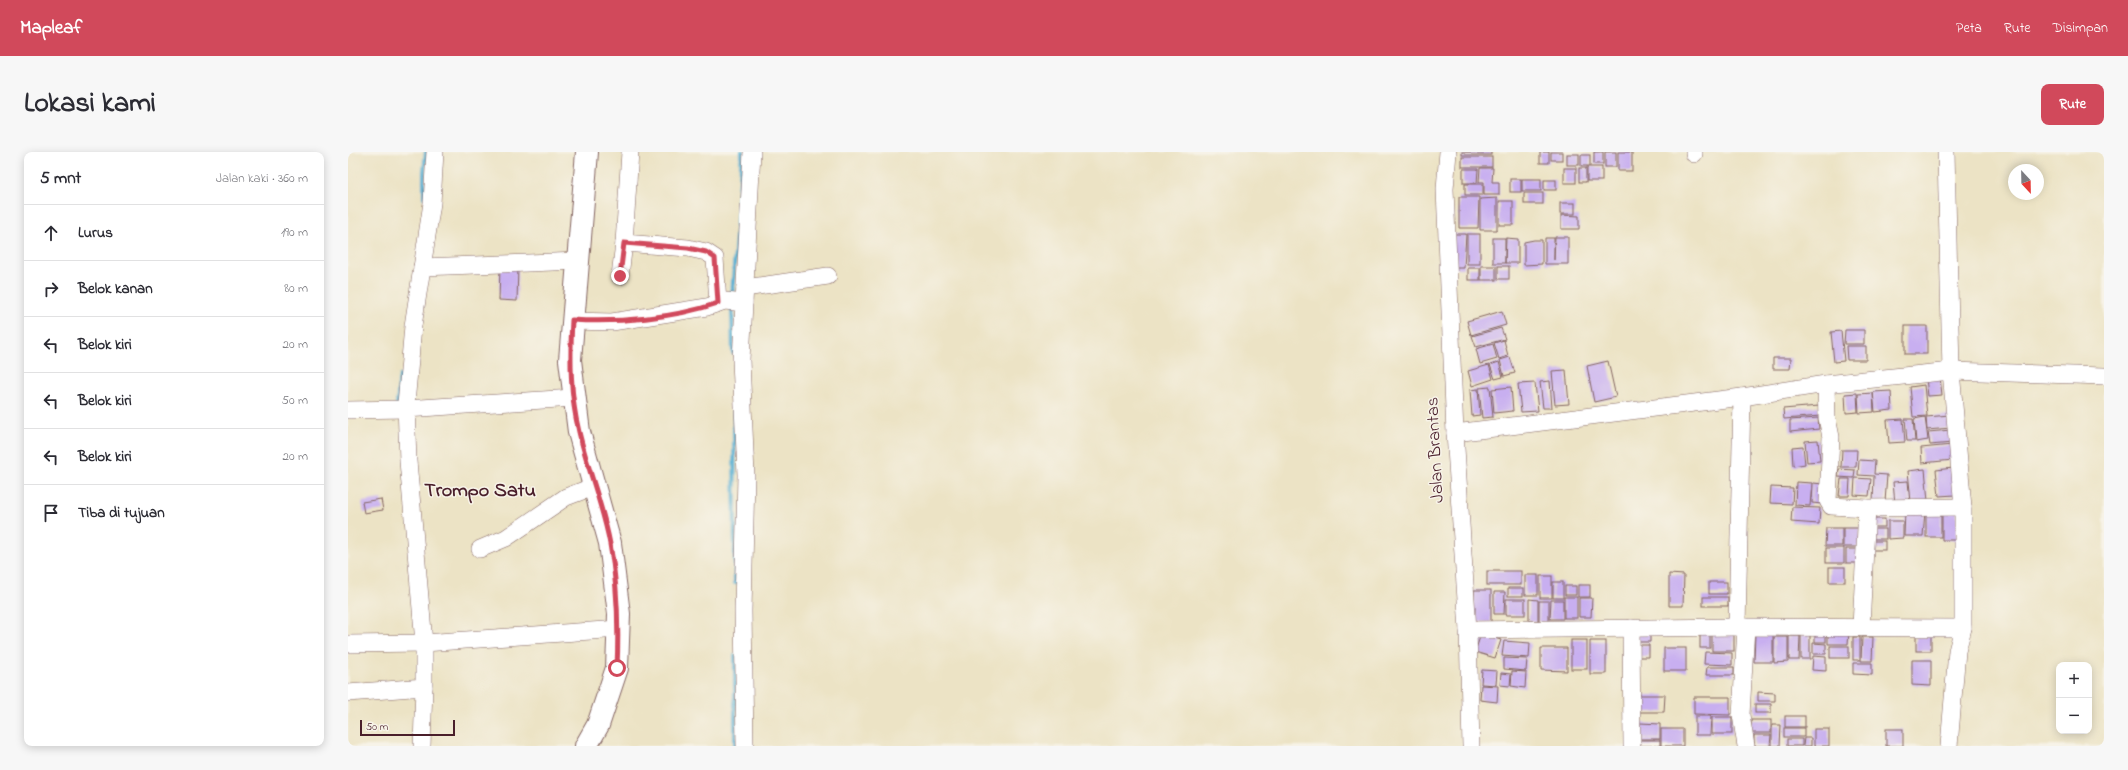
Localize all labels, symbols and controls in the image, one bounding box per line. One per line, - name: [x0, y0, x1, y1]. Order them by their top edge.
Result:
- text: Mapleaf: [20, 15, 82, 42]
- text: Peta: [1956, 18, 1982, 39]
- text: Rute: [2004, 18, 2031, 39]
- text: Disimpan: [2053, 18, 2108, 39]
- text: Lokasi kami: [24, 84, 156, 125]
- button: Rute: [2041, 84, 2104, 125]
- north arrow: [2008, 164, 2044, 200]
- text: 5 mnt: [40, 166, 81, 191]
- text: Jalan kaki · 360 m: [216, 169, 308, 188]
- icon: ahead: [40, 222, 62, 244]
- text: Lurus: [78, 222, 113, 244]
- text: 190 m: [281, 223, 308, 242]
- route end: [611, 267, 629, 285]
- icon: right: [40, 278, 62, 300]
- text: Belok kanan: [78, 278, 153, 300]
- text: 80 m: [284, 279, 308, 298]
- icon: left: [40, 334, 62, 356]
- text: Belok kiri: [78, 334, 132, 356]
- text: 20 m: [283, 335, 308, 354]
- icon: left: [40, 390, 62, 412]
- text: Belok kiri: [78, 390, 132, 412]
- text: 50 m: [282, 391, 308, 410]
- street label: Jalan Brantas: [1420, 396, 1452, 504]
- icon: left: [40, 446, 62, 468]
- text: Belok kiri: [78, 446, 132, 468]
- text: 20 m: [283, 447, 308, 466]
- district label: Trompo Satu: [424, 477, 536, 506]
- icon: arrive: [40, 502, 62, 524]
- text: Tiba di tujuan: [78, 502, 165, 524]
- route start: [608, 659, 626, 677]
- map controls: [2056, 662, 2092, 734]
- button: +: [2056, 662, 2092, 698]
- button: −: [2056, 698, 2092, 734]
- scale bar: [360, 718, 455, 737]
- text: 50 m: [366, 719, 388, 735]

